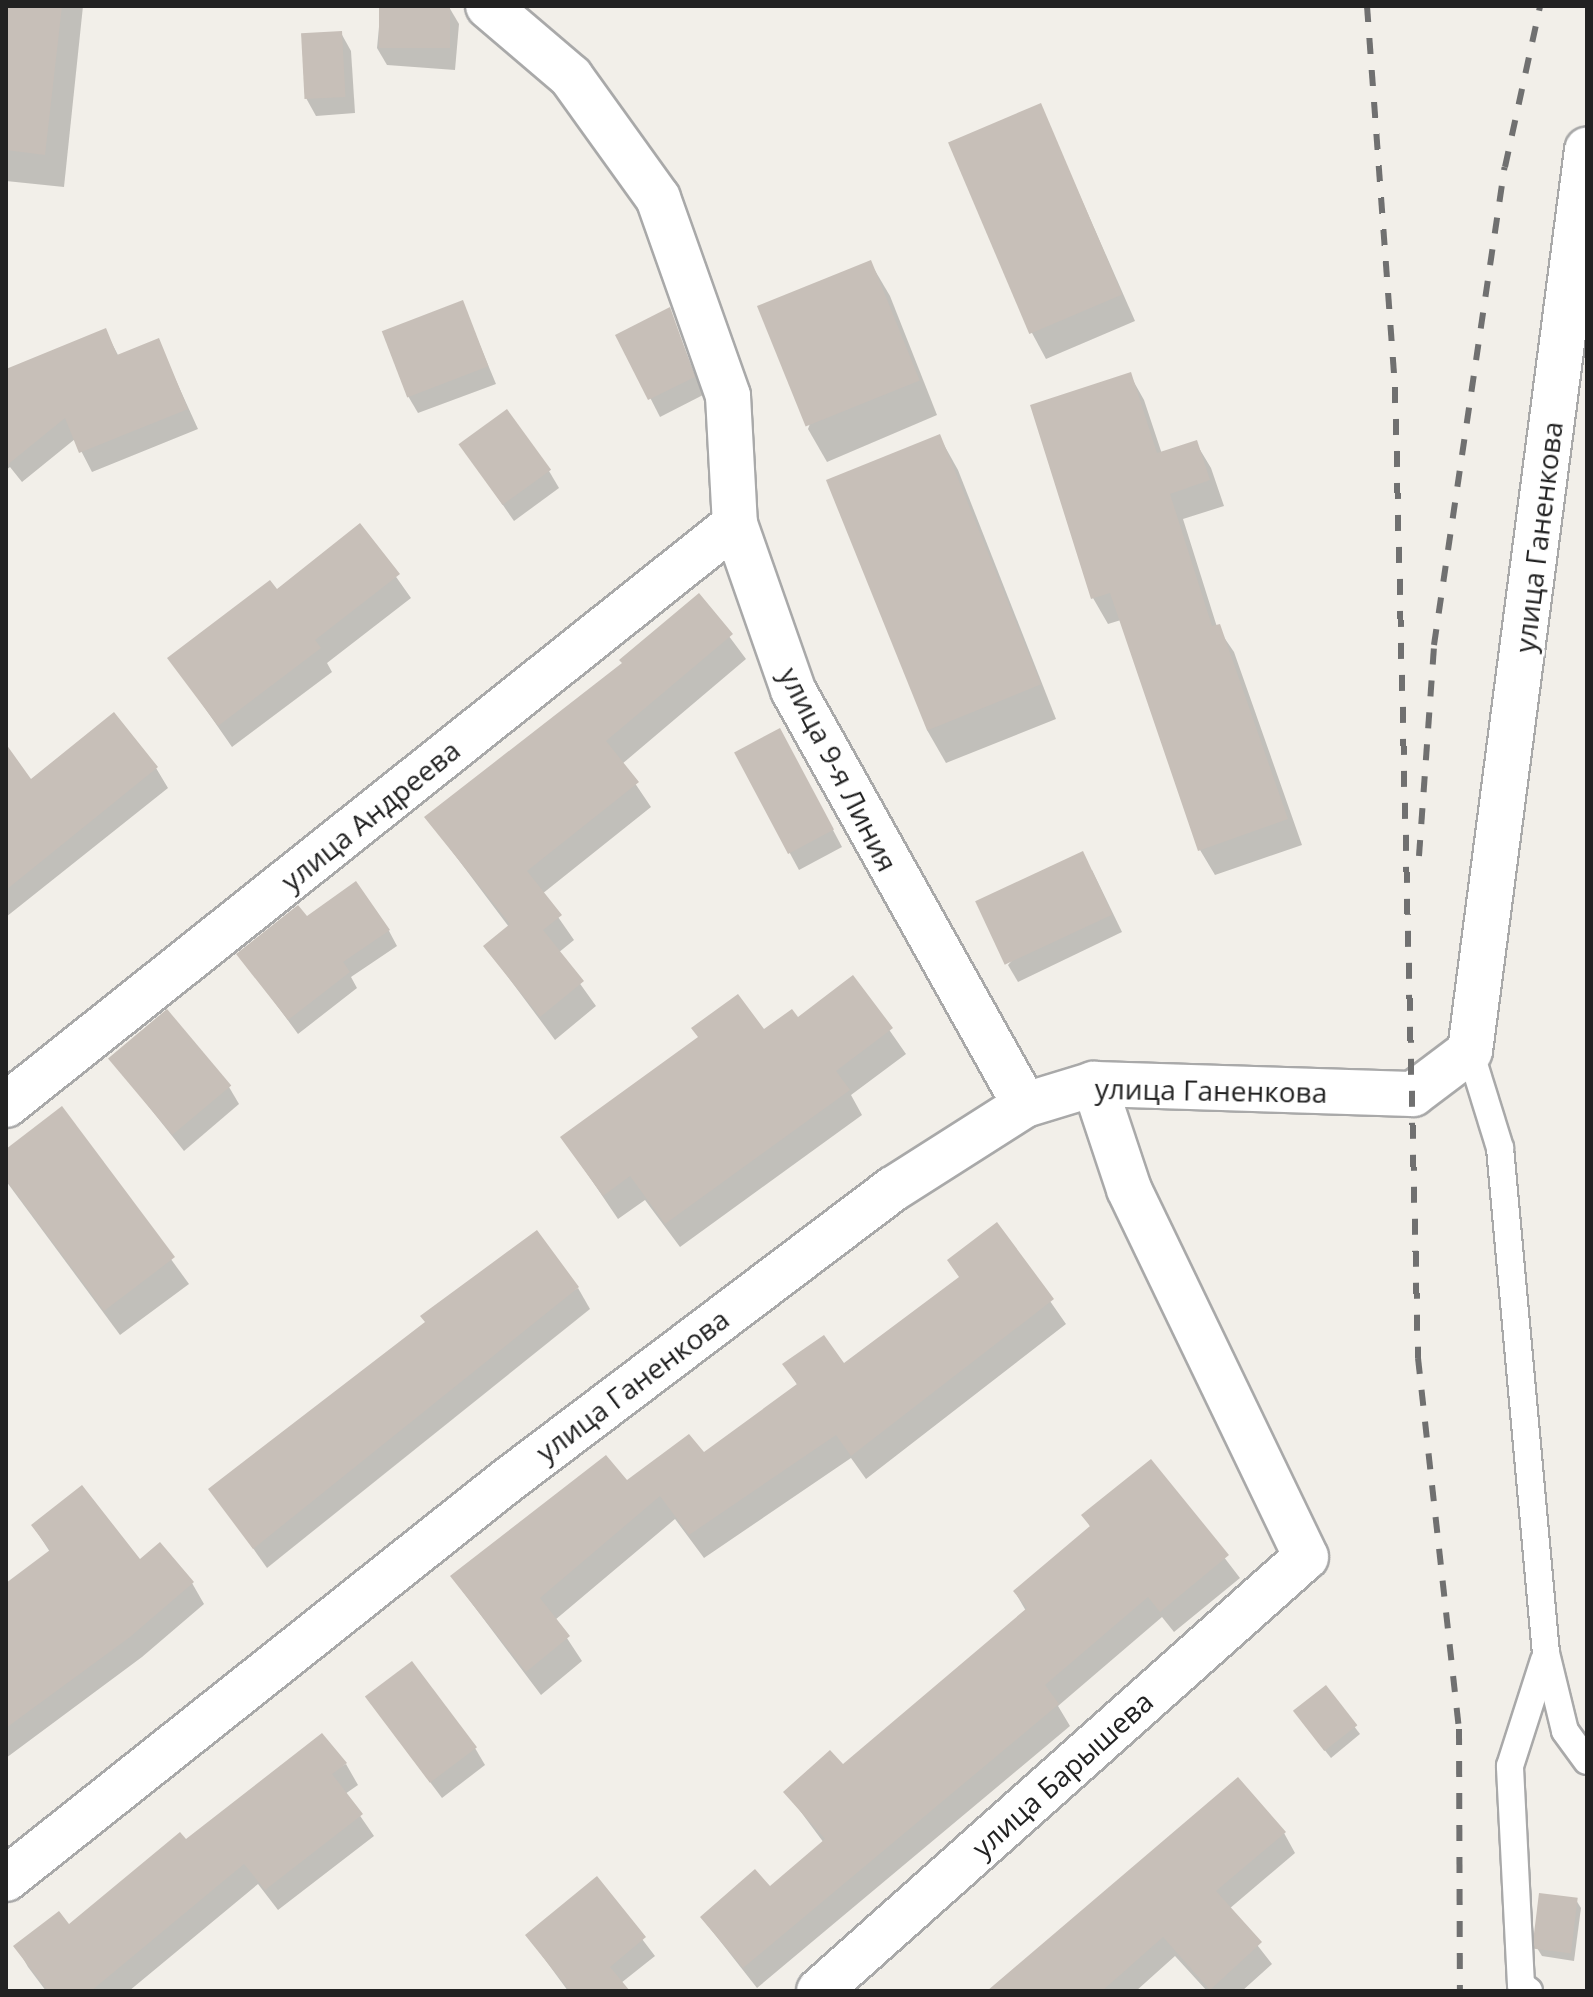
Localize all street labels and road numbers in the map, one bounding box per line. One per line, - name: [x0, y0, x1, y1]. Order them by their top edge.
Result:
- street label: улица Ганенкова: [1507, 420, 1569, 654]
- street label: улица 9-я Линия: [773, 661, 905, 877]
- street label: улица Андреева: [274, 733, 466, 897]
- street label: улица Ганенкова: [1095, 1071, 1327, 1109]
- street label: улица Ганенкова: [529, 1302, 735, 1468]
- street label: улица Барышева: [965, 1684, 1159, 1864]

